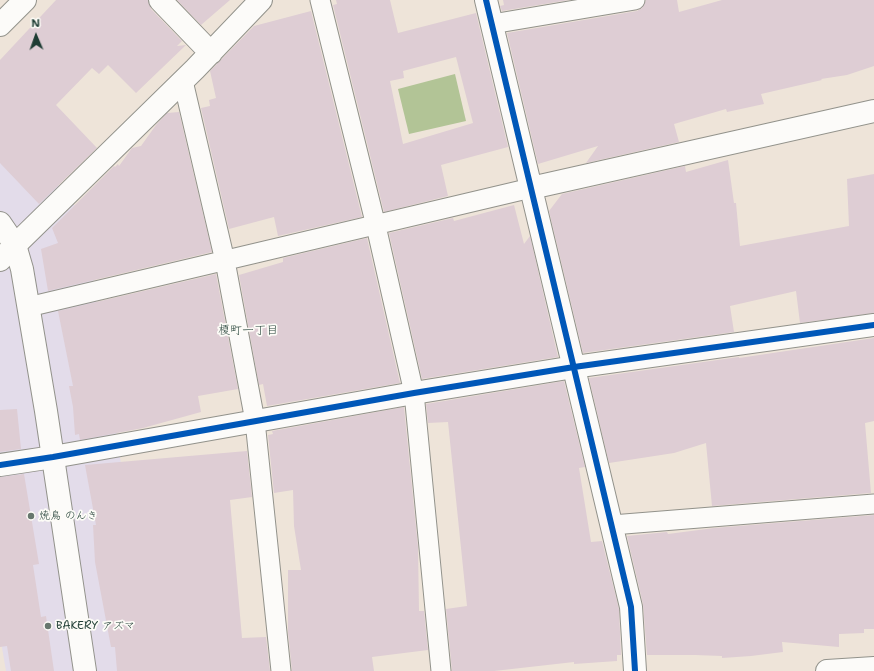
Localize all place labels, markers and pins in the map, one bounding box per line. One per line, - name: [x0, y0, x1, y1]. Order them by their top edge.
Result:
- place label: 焼鳥 のんき: [39, 509, 98, 523]
- marker: 焼鳥 のんき: [26, 511, 36, 521]
- place label: BAKERY アズマ: [56, 619, 135, 633]
- marker: BAKERY アズマ: [43, 621, 53, 631]

